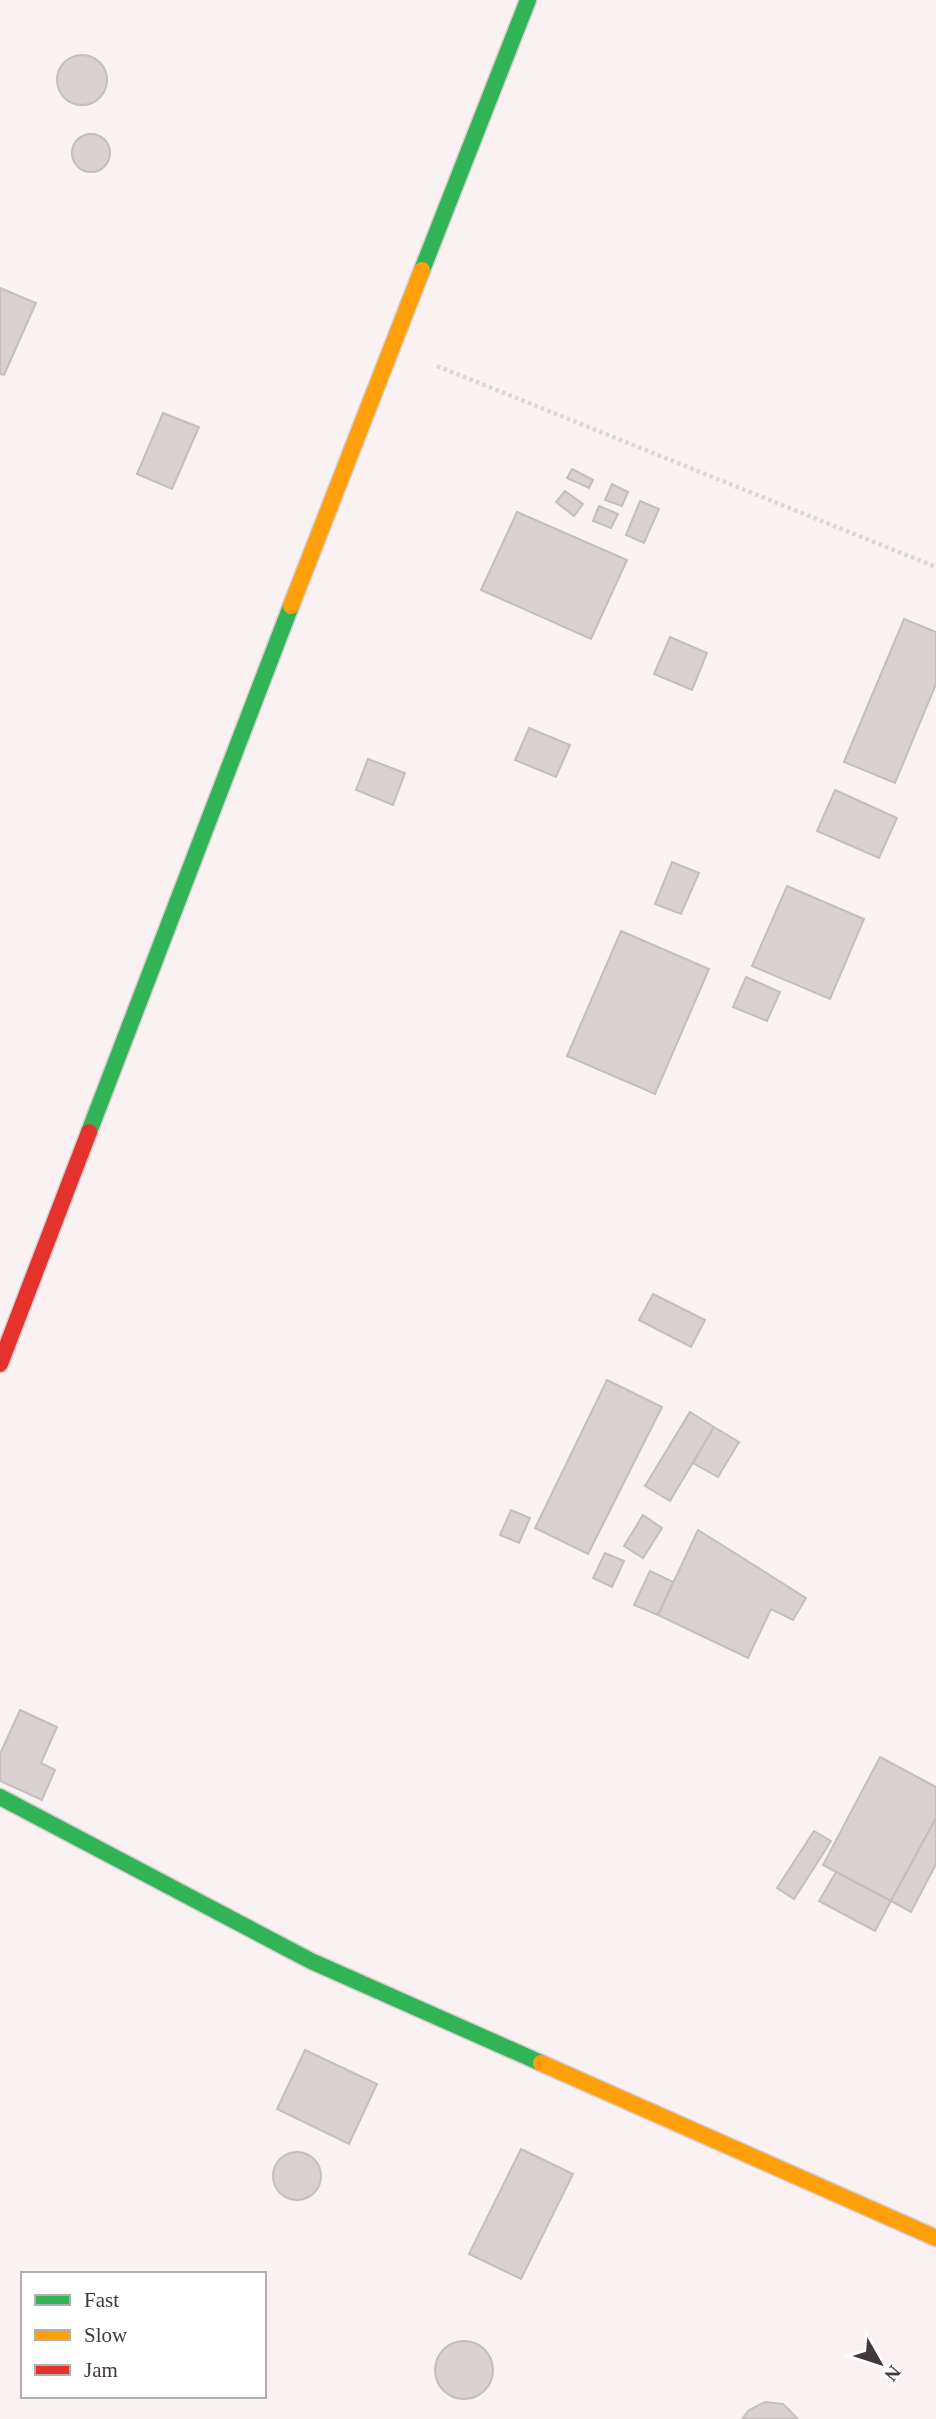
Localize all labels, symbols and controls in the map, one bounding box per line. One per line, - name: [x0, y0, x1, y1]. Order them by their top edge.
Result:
- legend: [21, 2272, 266, 2398]
- text: Fast: [84, 2288, 119, 2312]
- text: Slow: [84, 2323, 128, 2347]
- north arrow: [845, 2328, 915, 2398]
- text: Jam: [84, 2358, 118, 2382]
- text: N: [880, 2361, 905, 2386]

